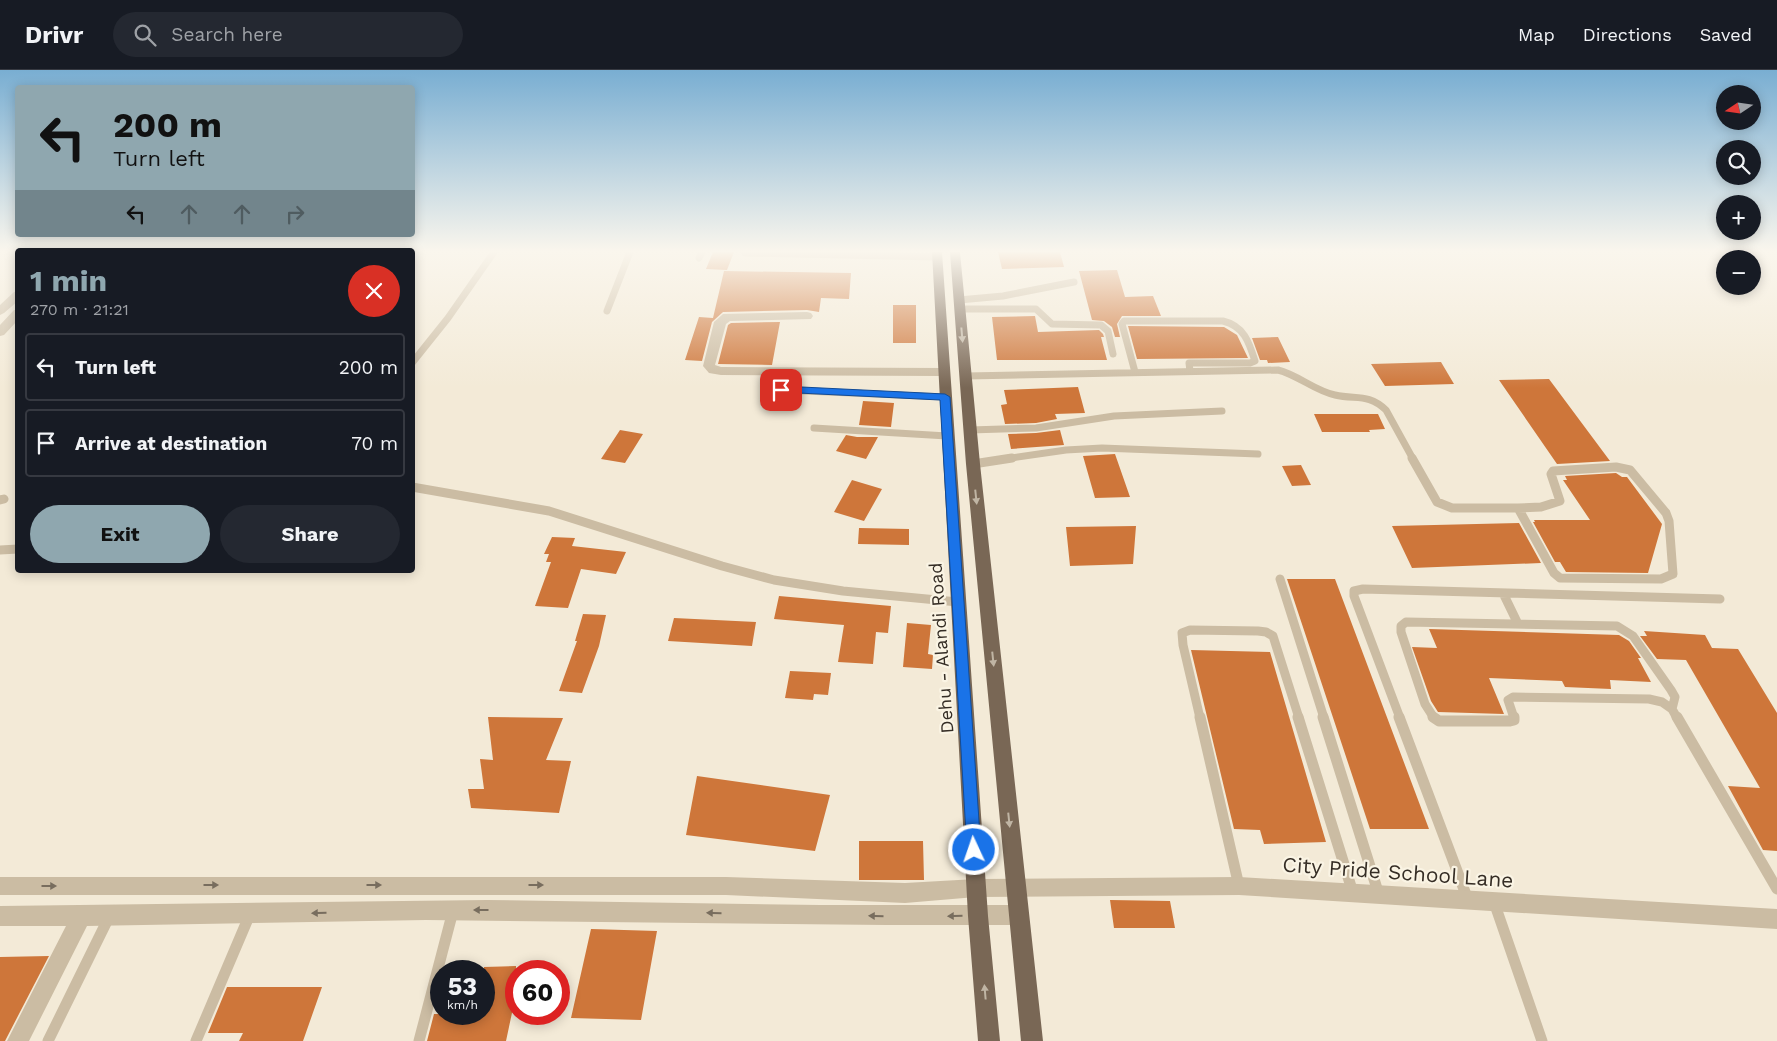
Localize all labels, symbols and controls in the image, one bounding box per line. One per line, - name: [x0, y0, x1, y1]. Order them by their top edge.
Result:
- search box: [113, 12, 463, 57]
- text: Drivr: [25, 21, 83, 49]
- icon: search: [131, 21, 159, 49]
- text: Search here: [171, 23, 283, 46]
- text: Map: [1518, 24, 1555, 45]
- text: Directions: [1583, 24, 1672, 45]
- text: Saved: [1700, 24, 1752, 45]
- north arrow: [1716, 85, 1761, 130]
- map controls: [1716, 85, 1761, 295]
- text: 200 m: [113, 104, 222, 146]
- icon: left: [30, 105, 95, 170]
- button: search: [1716, 140, 1761, 185]
- text: Turn left: [113, 146, 205, 171]
- button: +: [1716, 195, 1761, 240]
- icon: left: [122, 200, 150, 228]
- icon: ahead: [175, 200, 203, 228]
- icon: ahead: [228, 200, 256, 228]
- icon: right: [281, 200, 309, 228]
- button: −: [1716, 250, 1761, 295]
- text: 1 min: [30, 263, 107, 298]
- button: close: [348, 265, 400, 317]
- text: 270 m · 21:21: [30, 300, 129, 319]
- one-way arrow: [958, 327, 966, 343]
- icon: left: [32, 353, 60, 381]
- text: Turn left: [75, 356, 156, 379]
- text: 200 m: [339, 356, 398, 379]
- pin: [760, 369, 802, 411]
- icon: arrive: [767, 376, 795, 404]
- icon: arrive: [32, 429, 60, 457]
- text: Arrive at destination: [75, 432, 267, 455]
- text: 70 m: [351, 432, 398, 455]
- one-way arrow: [972, 489, 980, 505]
- button: Exit: [30, 505, 210, 563]
- button: Share: [220, 505, 400, 563]
- street label: Dehu - Alandi Road: [925, 562, 957, 734]
- one-way arrow: [989, 651, 997, 667]
- one-way arrow: [1005, 813, 1013, 829]
- position arrow: [947, 823, 999, 875]
- street label: City Pride School Lane: [1282, 851, 1514, 893]
- one-way arrow: [203, 881, 219, 889]
- one-way arrow: [366, 881, 382, 889]
- one-way arrow: [528, 881, 544, 889]
- one-way arrow: [41, 882, 57, 890]
- one-way arrow: [473, 906, 489, 914]
- one-way arrow: [310, 909, 326, 917]
- one-way arrow: [705, 909, 721, 917]
- one-way arrow: [868, 912, 884, 920]
- one-way arrow: [946, 912, 962, 920]
- speed limit sign: 60: [505, 960, 570, 1025]
- text: 53: [448, 972, 477, 1001]
- one-way arrow: [981, 984, 989, 1000]
- text: km/h: [447, 998, 478, 1012]

